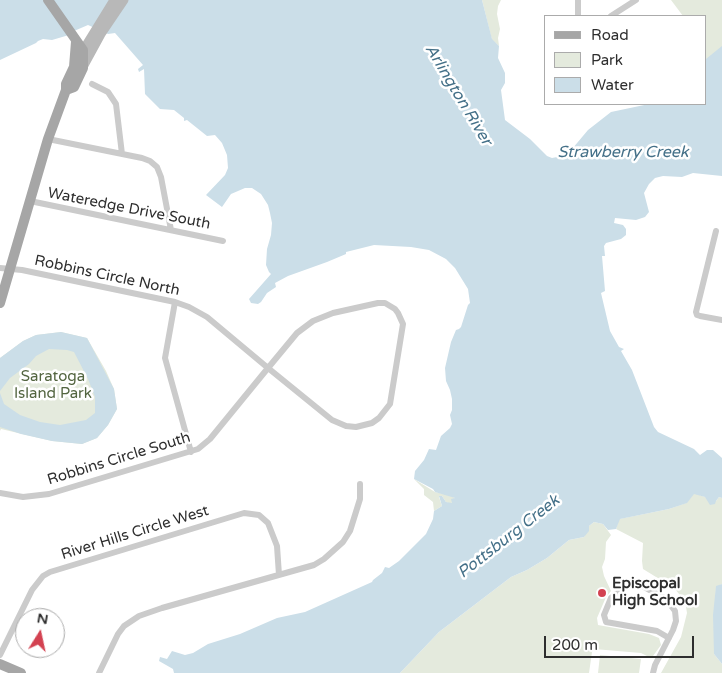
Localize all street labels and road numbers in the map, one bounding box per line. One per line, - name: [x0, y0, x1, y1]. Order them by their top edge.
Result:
- street label: Wateredge Drive South: [46, 184, 212, 234]
- street label: Robbins Circle North: [33, 252, 181, 300]
- street label: Robbins Circle South: [45, 429, 193, 489]
- street label: River Hills Circle West: [59, 502, 211, 564]

